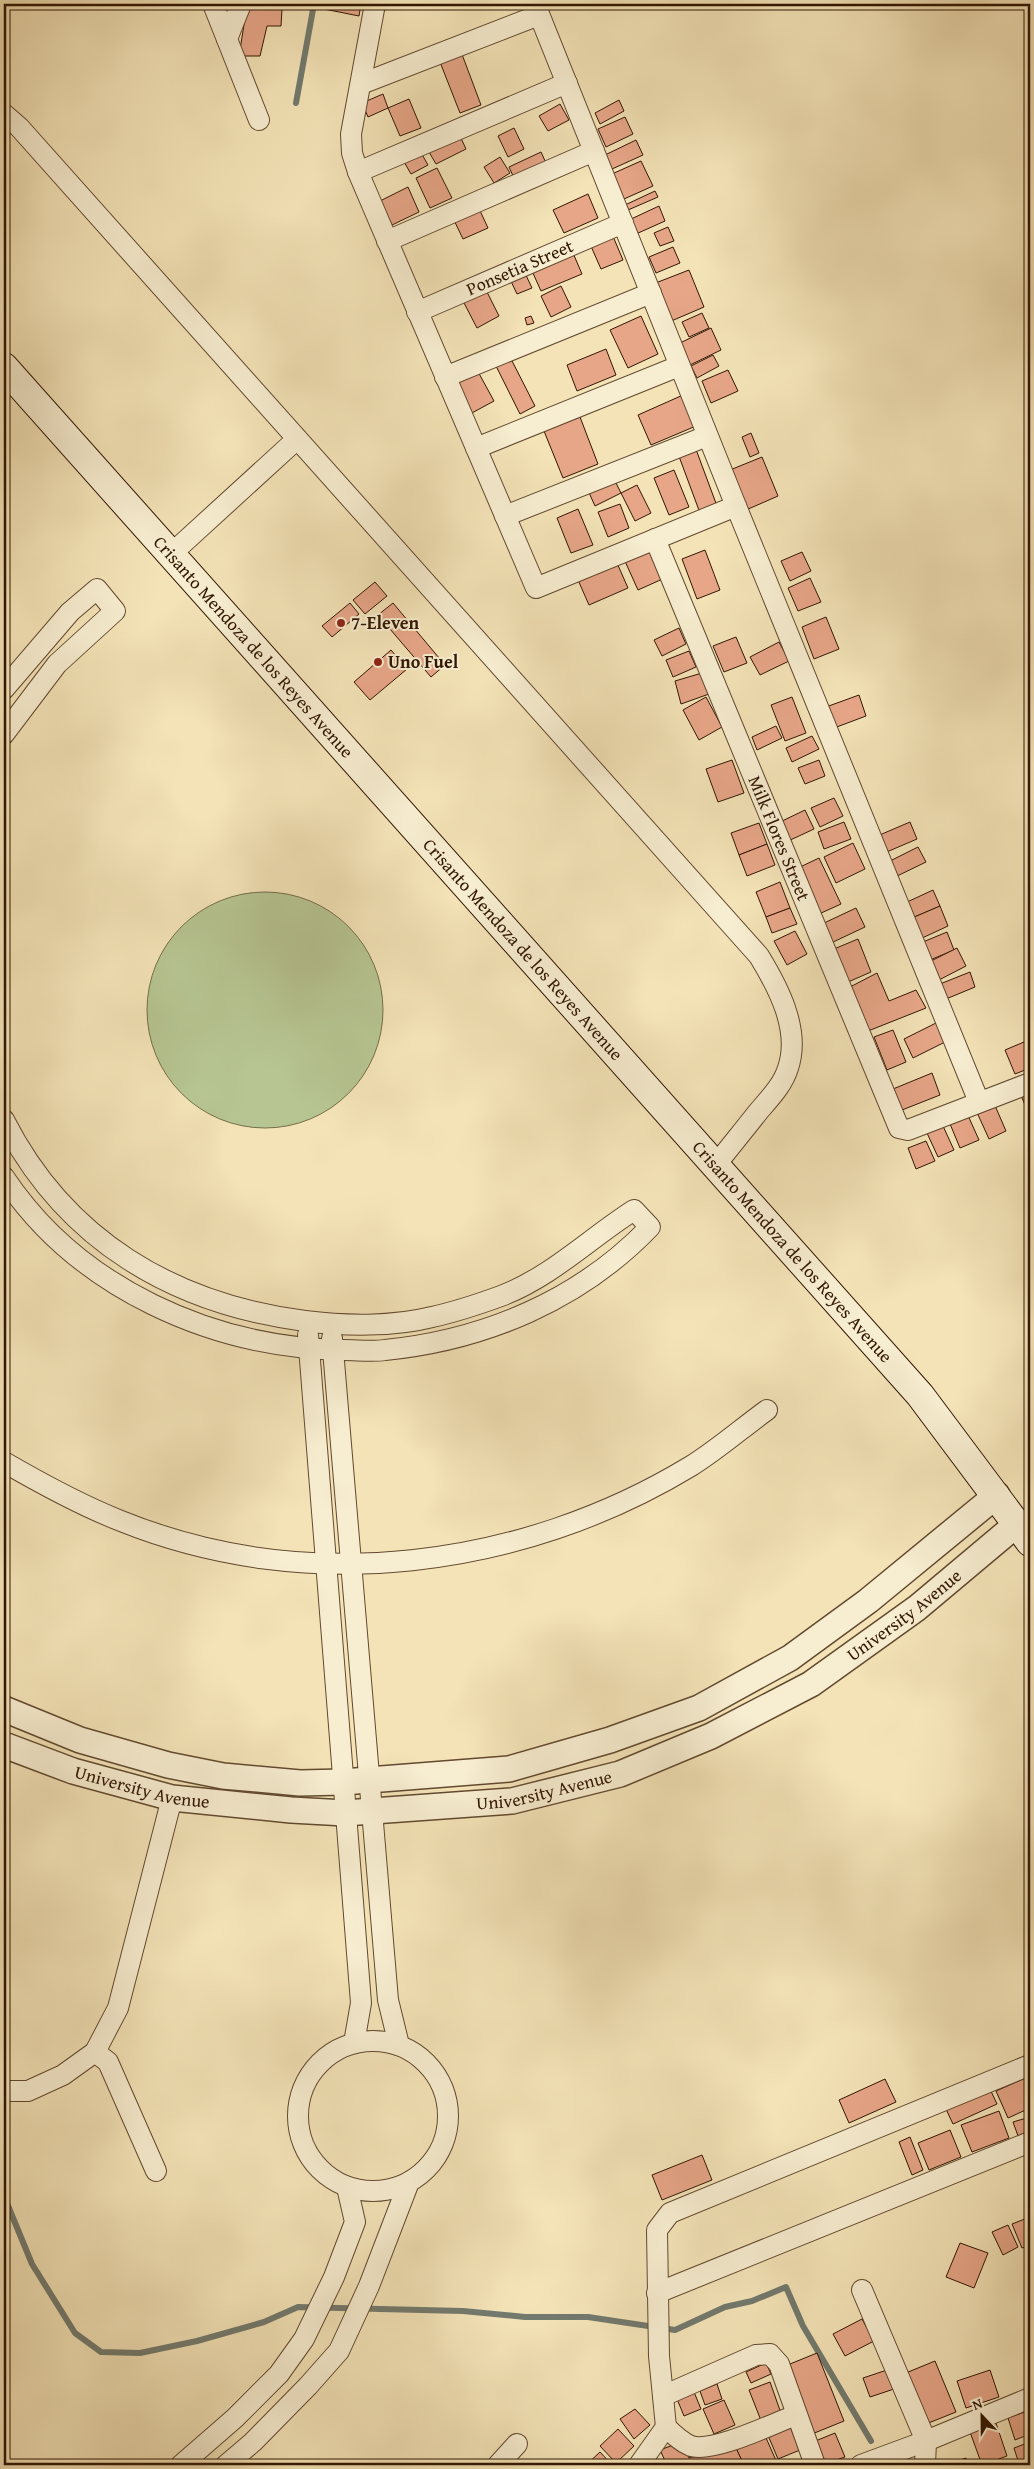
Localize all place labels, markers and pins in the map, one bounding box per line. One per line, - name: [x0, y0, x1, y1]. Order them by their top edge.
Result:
- place label: 7-Eleven: [351, 609, 420, 636]
- marker: 7-Eleven: [335, 617, 347, 629]
- place label: Uno Fuel: [388, 648, 459, 675]
- marker: Uno Fuel: [372, 656, 384, 668]

